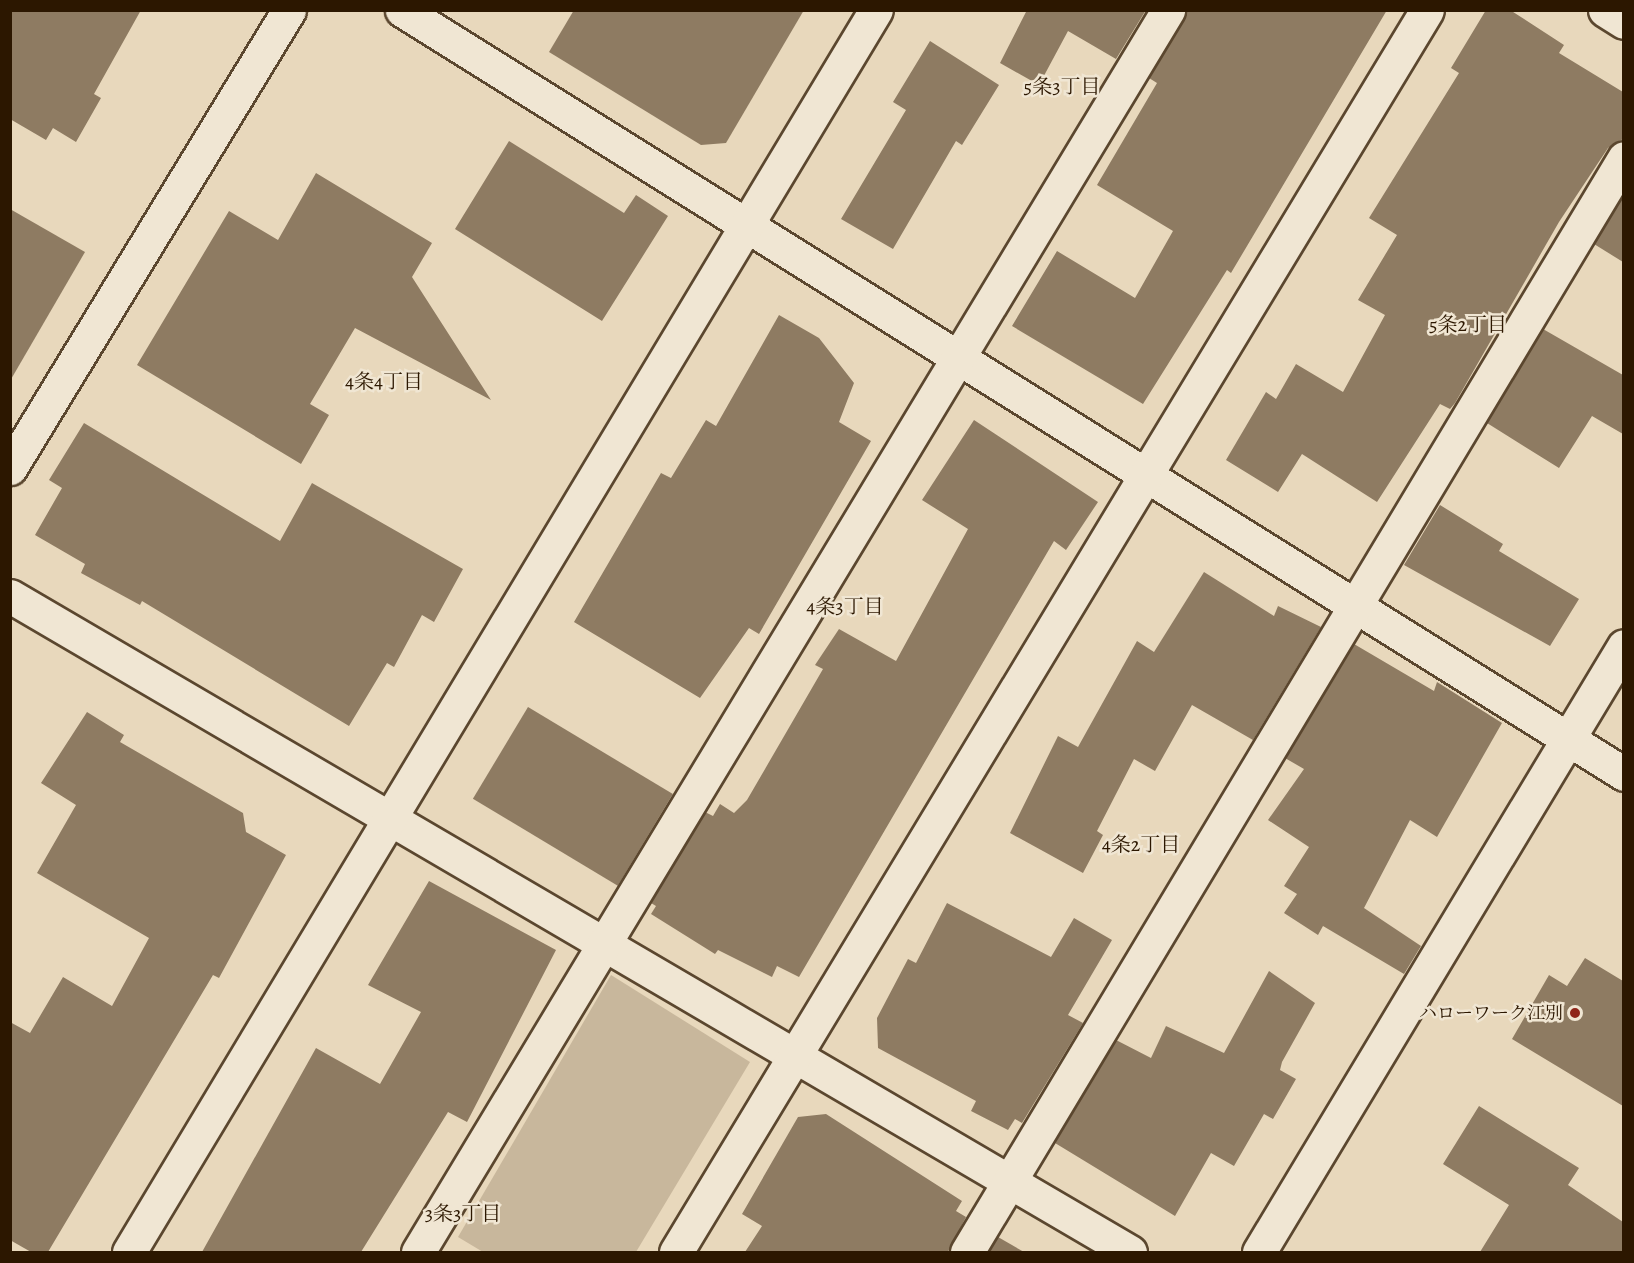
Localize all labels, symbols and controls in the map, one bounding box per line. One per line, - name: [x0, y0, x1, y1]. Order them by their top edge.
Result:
- district label: 5条3丁目: [1024, 74, 1100, 98]
- district label: 5条2丁目: [1429, 312, 1507, 336]
- district label: 4条4丁目: [345, 369, 423, 393]
- district label: 4条3丁目: [806, 594, 884, 618]
- district label: 4条2丁目: [1102, 832, 1180, 856]
- place label: ハローワーク江別: [1419, 1002, 1563, 1024]
- marker: ハローワーク江別: [1568, 1006, 1582, 1020]
- district label: 3条3丁目: [425, 1201, 501, 1225]

